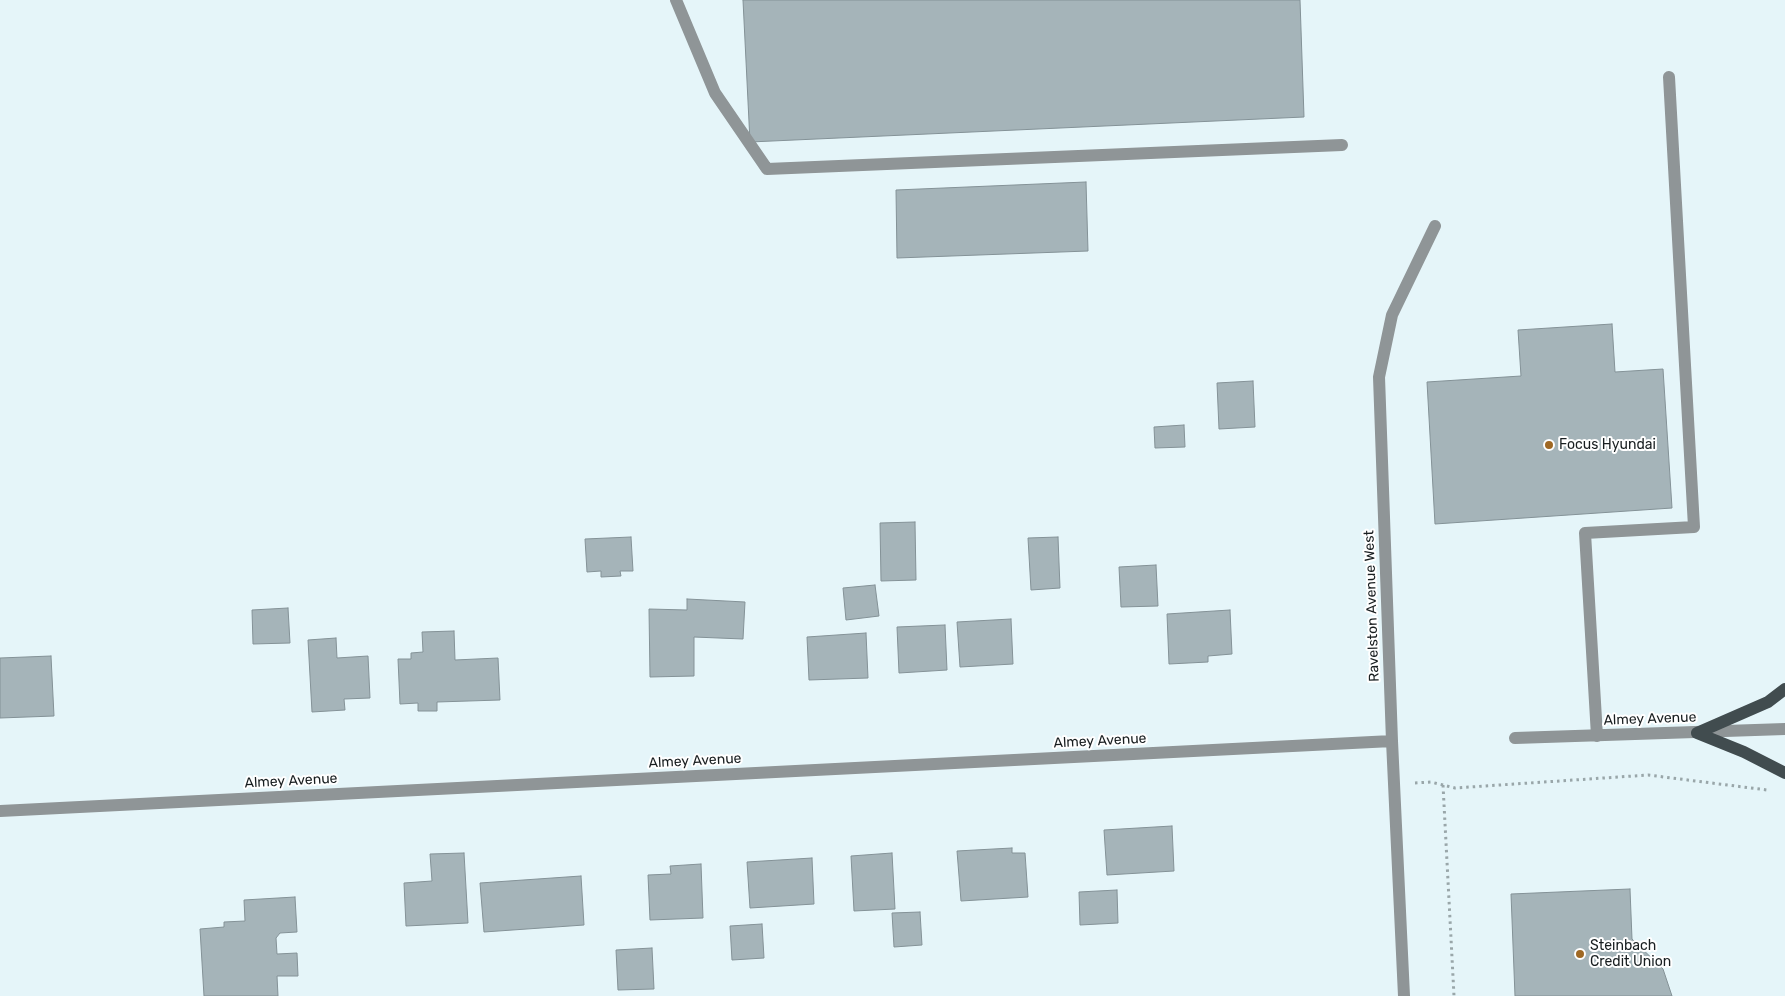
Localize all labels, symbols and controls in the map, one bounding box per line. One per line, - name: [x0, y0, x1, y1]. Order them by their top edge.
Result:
- place label: Focus Hyundai: [1559, 437, 1656, 453]
- marker: Focus Hyundai: [1543, 439, 1555, 451]
- street label: Ravelston Avenue West: [1361, 530, 1383, 682]
- street label: Almey Avenue: [1603, 709, 1697, 729]
- street label: Almey Avenue: [1053, 730, 1147, 752]
- street label: Almey Avenue: [648, 750, 742, 772]
- street label: Almey Avenue: [244, 770, 338, 792]
- place label: Steinbach Credit Union: [1590, 938, 1671, 970]
- marker: Steinbach Credit Union: [1574, 948, 1586, 960]

